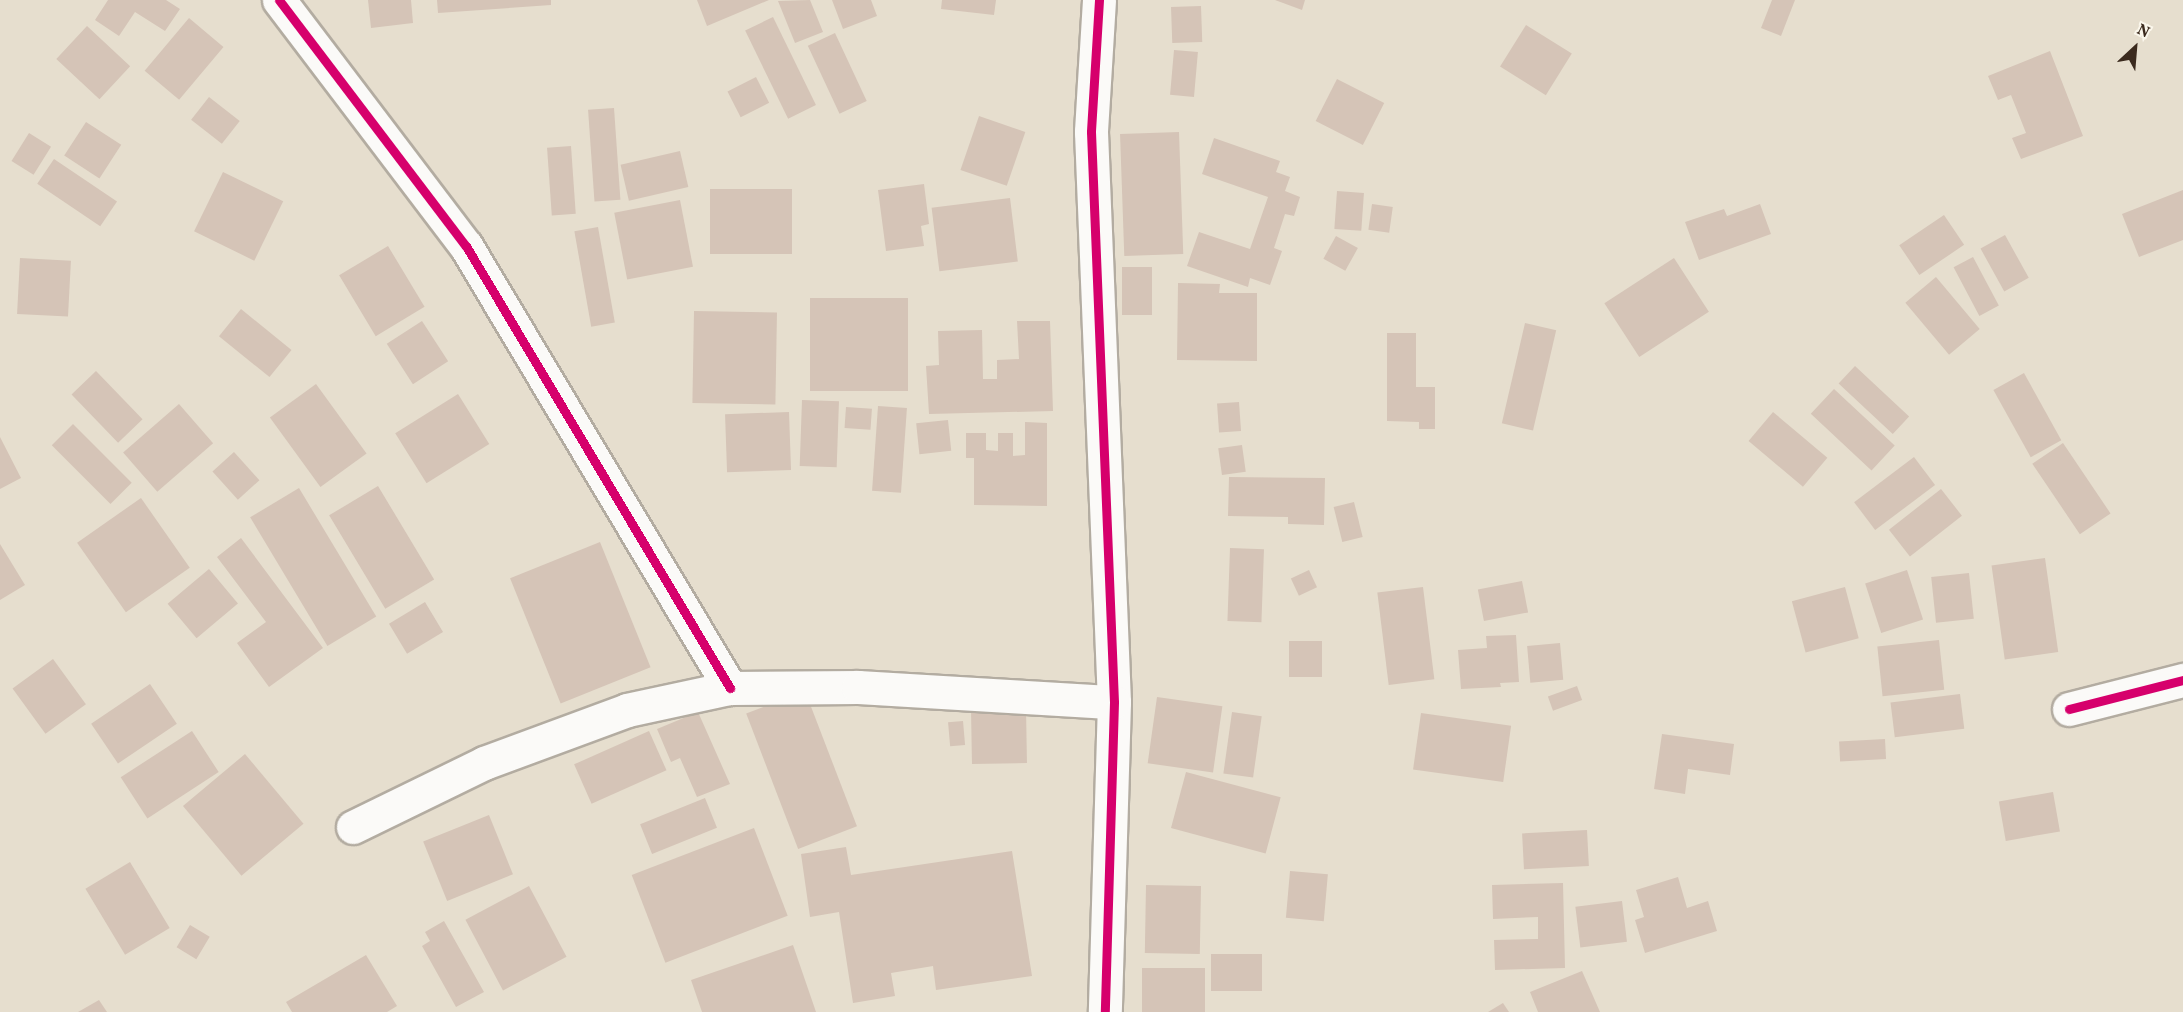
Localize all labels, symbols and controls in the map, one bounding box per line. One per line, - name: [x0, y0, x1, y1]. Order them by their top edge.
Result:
- north arrow: [2105, 18, 2165, 78]
- text: N: [2133, 19, 2153, 44]

